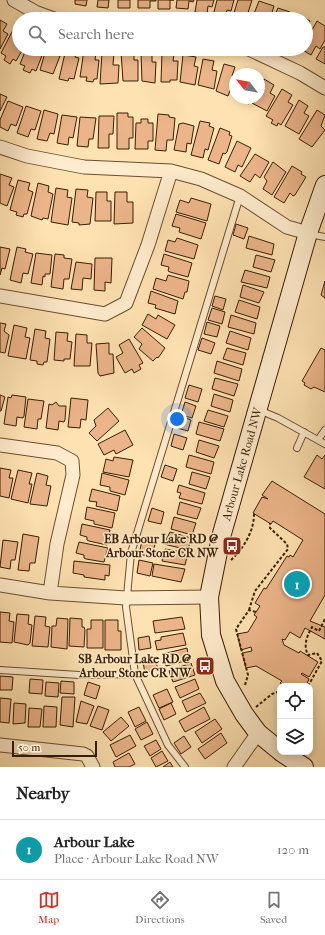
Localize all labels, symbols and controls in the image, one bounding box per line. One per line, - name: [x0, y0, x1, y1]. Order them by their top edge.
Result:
- search box: [12, 12, 313, 56]
- icon: search: [26, 23, 48, 45]
- text: Search here: [58, 25, 134, 43]
- north arrow: [229, 68, 265, 104]
- street label: Arbour Lake Road NW: [219, 405, 265, 523]
- your location: [167, 409, 187, 429]
- place label: EB Arbour Lake RD @ Arbour Stone CR NW: [104, 532, 219, 560]
- bus stop icon: EB Arbour Lake RD @ Arbour Stone CR NW: [221, 535, 243, 557]
- pin: 1: [284, 569, 310, 599]
- place label: SB Arbour Lake RD @ Arbour Stone CR NW: [78, 652, 192, 680]
- bus stop icon: SB Arbour Lake RD @ Arbour Stone CR NW: [194, 655, 216, 677]
- map controls: [277, 683, 313, 755]
- button: locate: [277, 683, 313, 719]
- button: layers: [277, 719, 313, 755]
- scale bar: [12, 739, 97, 758]
- text: 50 m: [18, 741, 40, 754]
- text: Nearby: [16, 783, 70, 803]
- text: Arbour Lake: [54, 833, 134, 851]
- text: 1: [27, 842, 31, 857]
- text: 120 m: [277, 842, 309, 857]
- text: Place · Arbour Lake Road NW: [54, 851, 219, 866]
- tab: Map: [38, 889, 60, 926]
- tab: Directions: [135, 889, 185, 926]
- tab: Saved: [260, 889, 287, 926]

